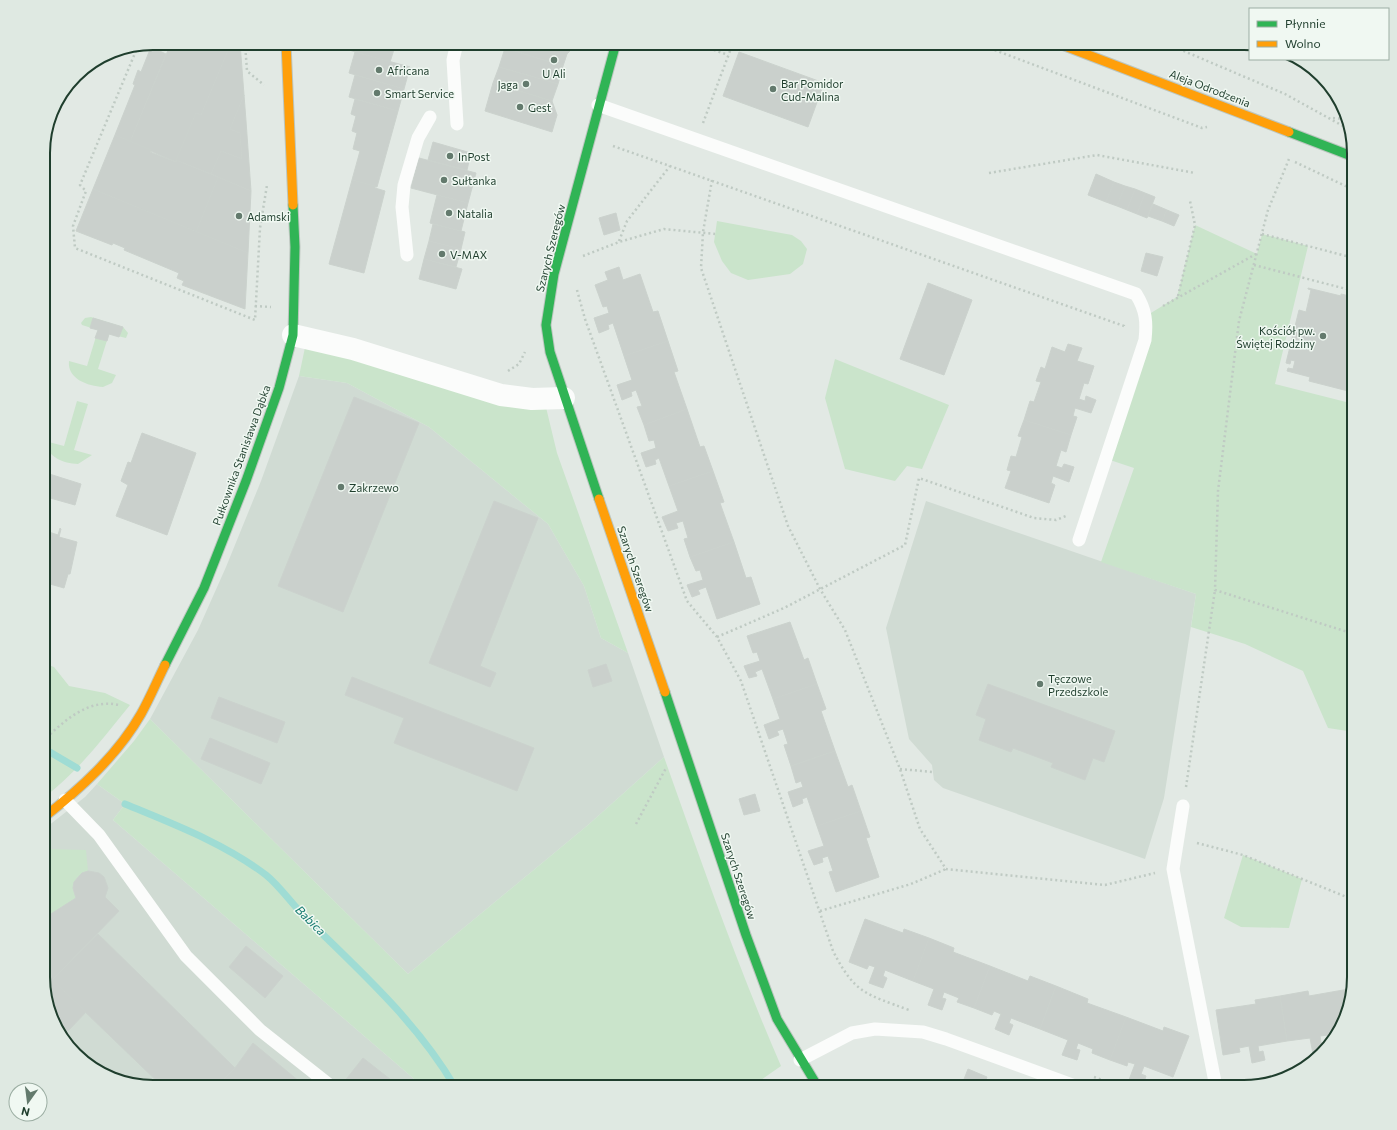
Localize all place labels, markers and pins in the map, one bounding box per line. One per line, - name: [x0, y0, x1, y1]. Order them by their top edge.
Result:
- marker: U Ali: [549, 55, 559, 65]
- place label: Africana: [387, 64, 429, 77]
- marker: Africana: [374, 65, 384, 75]
- place label: U Ali: [542, 67, 566, 80]
- place label: Bar Pomidor Cud-Malina: [781, 77, 844, 103]
- place label: Jaga: [497, 78, 518, 92]
- marker: Jaga: [521, 79, 531, 89]
- marker: Bar Pomidor Cud-Malina: [768, 84, 778, 94]
- place label: Smart Service: [385, 87, 454, 100]
- marker: Smart Service: [372, 88, 382, 98]
- place label: Gest: [528, 101, 552, 114]
- marker: Gest: [515, 102, 525, 112]
- place label: InPost: [458, 150, 491, 163]
- marker: InPost: [445, 151, 455, 161]
- place label: Sułtanka: [452, 174, 496, 187]
- marker: Sułtanka: [439, 175, 449, 185]
- place label: Natalia: [457, 207, 493, 220]
- marker: Natalia: [444, 208, 454, 218]
- place label: Adamski: [247, 210, 290, 223]
- marker: Adamski: [234, 211, 244, 221]
- place label: V-MAX: [450, 248, 488, 261]
- marker: V-MAX: [437, 249, 447, 259]
- place label: Kościół pw. Świętej Rodziny: [1236, 324, 1315, 350]
- marker: Kościół pw. Świętej Rodziny: [1318, 331, 1328, 341]
- place label: Zakrzewo: [349, 481, 399, 494]
- marker: Zakrzewo: [336, 482, 346, 492]
- place label: Tęczowe Przedszkole: [1048, 672, 1108, 698]
- marker: Tęczowe Przedszkole: [1035, 679, 1045, 689]

